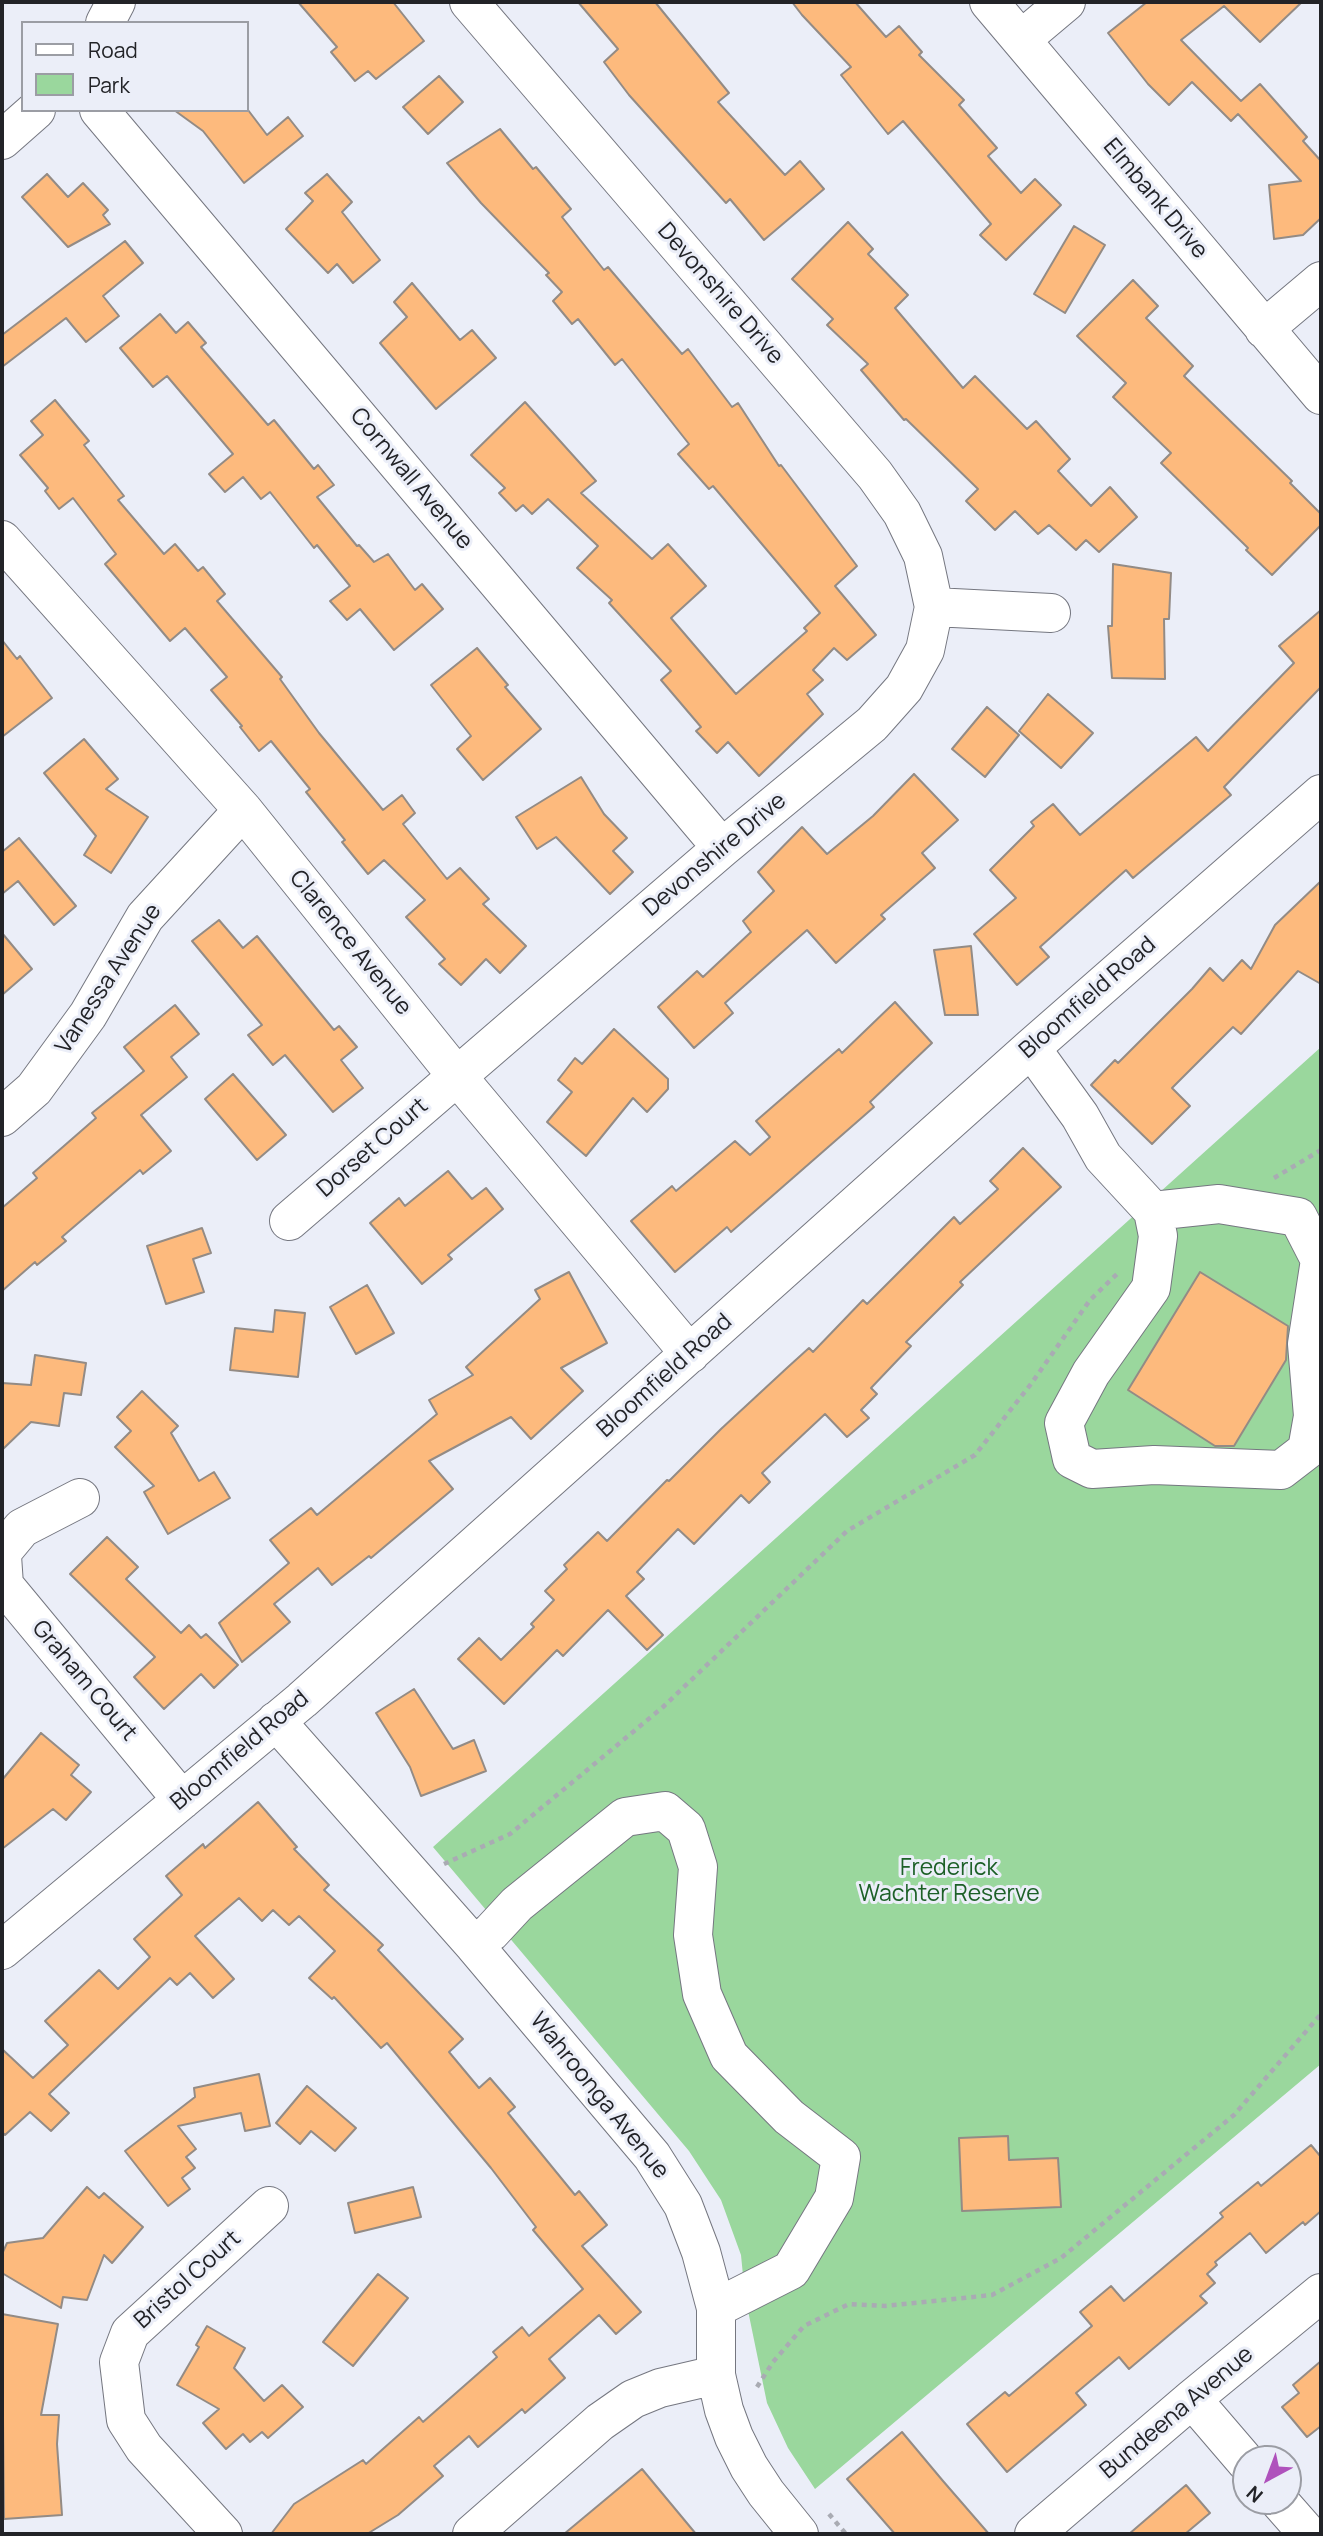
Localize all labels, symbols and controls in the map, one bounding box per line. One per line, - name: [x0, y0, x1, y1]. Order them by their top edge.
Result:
- legend: [21, 21, 248, 112]
- text: Road: [88, 36, 138, 64]
- text: Park: [88, 71, 130, 99]
- street label: Elmbank Drive: [1097, 134, 1213, 264]
- street label: Devonshire Drive: [651, 218, 789, 370]
- street label: Cornwall Avenue: [344, 403, 478, 555]
- street label: Devonshire Drive: [638, 787, 792, 923]
- street label: Clarence Avenue: [283, 865, 417, 1021]
- street label: Vanessa Avenue: [50, 899, 168, 1059]
- street label: Bloomfield Road: [1014, 931, 1162, 1065]
- street label: Dorset Court: [312, 1093, 434, 1203]
- street label: Bloomfield Road: [592, 1308, 738, 1444]
- street label: Graham Court: [26, 1615, 142, 1747]
- street label: Bloomfield Road: [165, 1685, 315, 1817]
- park label: Frederick Wachter Reserve: [858, 1855, 1040, 1909]
- street label: Wahroonga Avenue: [524, 2007, 674, 2185]
- street label: Bristol Court: [129, 2225, 247, 2335]
- street label: Bundeena Avenue: [1095, 2341, 1259, 2485]
- north arrow: [1232, 2445, 1302, 2515]
- text: N: [1241, 2480, 1268, 2509]

